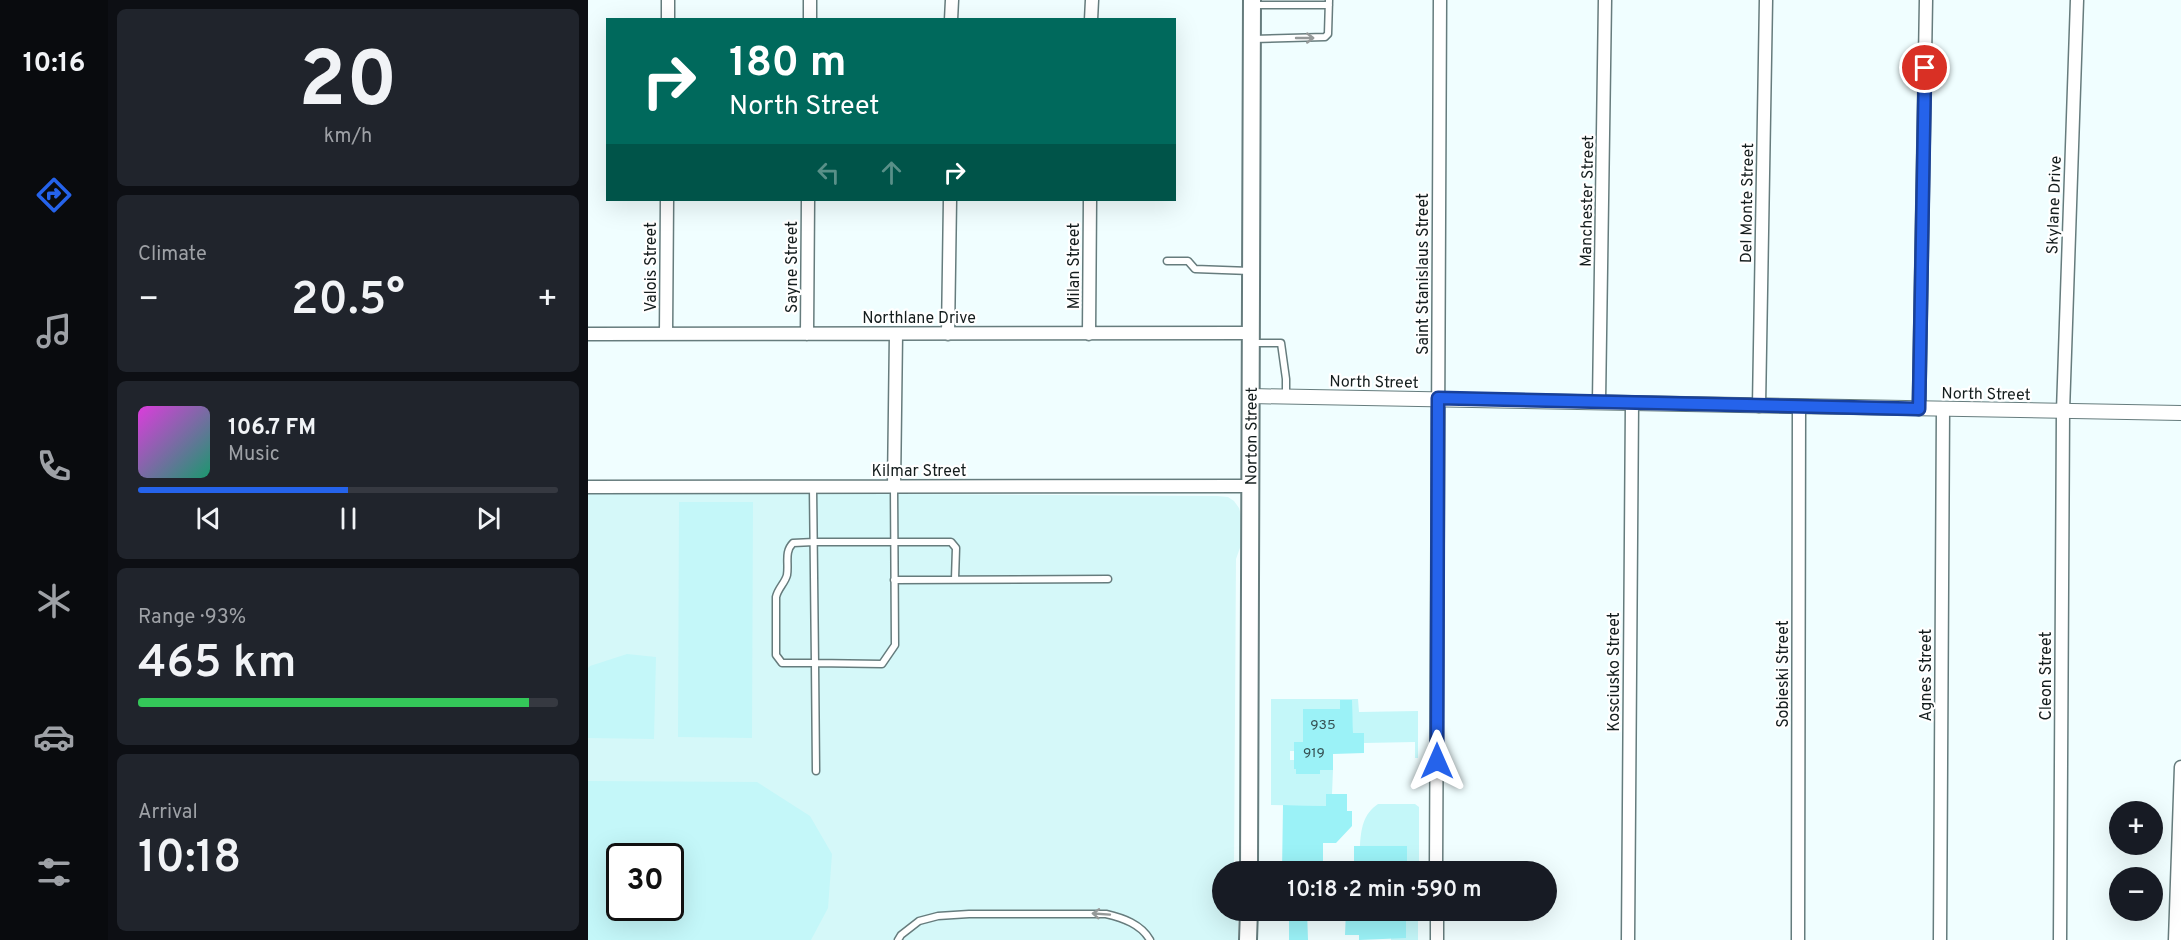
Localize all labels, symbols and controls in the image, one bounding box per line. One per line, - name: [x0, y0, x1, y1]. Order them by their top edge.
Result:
- one-way arrow: [1295, 32, 1315, 44]
- text: 20: [299, 35, 397, 134]
- text: 180 m: [729, 38, 846, 91]
- icon: right: [630, 42, 708, 120]
- pin: [1899, 42, 1950, 93]
- text: 10:16: [23, 47, 85, 81]
- icon: arrive: [1908, 51, 1941, 84]
- text: North Street: [729, 90, 880, 124]
- text: km/h: [324, 124, 372, 150]
- street label: Manchester Street: [1577, 135, 1599, 267]
- street label: Del Monte Street: [1737, 143, 1759, 263]
- street label: Skylane Drive: [2043, 155, 2067, 255]
- icon: left: [812, 156, 845, 189]
- icon: ahead: [875, 156, 908, 189]
- icon: right: [938, 156, 971, 189]
- icon: directions: [33, 174, 75, 216]
- street label: Saint Stanislaus Street: [1414, 193, 1434, 355]
- street label: Sayne Street: [783, 221, 803, 313]
- street label: Valois Street: [642, 222, 662, 312]
- street label: Milan Street: [1065, 223, 1085, 309]
- text: Climate: [138, 242, 207, 268]
- text: 20.5°: [291, 273, 405, 330]
- text: −: [138, 280, 159, 322]
- text: +: [537, 280, 558, 322]
- street label: Northlane Drive: [862, 309, 976, 329]
- icon: music: [33, 310, 75, 352]
- street label: North Street: [1329, 372, 1419, 394]
- street label: North Street: [1941, 384, 2031, 406]
- street label: Norton Street: [1242, 387, 1263, 485]
- text: 106.7 FM: [228, 415, 316, 442]
- text: Music: [228, 442, 280, 468]
- icon: phone: [33, 445, 75, 487]
- street label: Kilmar Street: [871, 462, 967, 482]
- icon: previous: [192, 502, 225, 535]
- icon: pause: [332, 502, 365, 535]
- icon: next: [472, 502, 505, 535]
- icon: climate: [33, 580, 75, 622]
- text: Range · 93%: [138, 605, 246, 631]
- street label: Kosciusko Street: [1605, 612, 1625, 732]
- street label: Sobieski Street: [1774, 620, 1794, 728]
- street label: Agnes Street: [1917, 629, 1937, 721]
- street label: Cleon Street: [2037, 631, 2057, 721]
- text: 465 km: [138, 636, 297, 693]
- icon: car: [33, 716, 75, 758]
- house number: 935: [1310, 717, 1336, 734]
- position arrow: [1405, 729, 1469, 793]
- house number: 919: [1303, 745, 1325, 762]
- text: Arrival: [138, 800, 198, 826]
- map controls: [2109, 801, 2163, 921]
- button: +: [2109, 801, 2163, 855]
- text: 10:18: [138, 831, 241, 888]
- speed limit sign: 30: [606, 843, 684, 921]
- icon: filters: [33, 851, 75, 893]
- button: −: [2109, 867, 2163, 921]
- text: 10:18 · 2 min · 590 m: [1287, 877, 1482, 904]
- one-way arrow: [1091, 909, 1111, 920]

